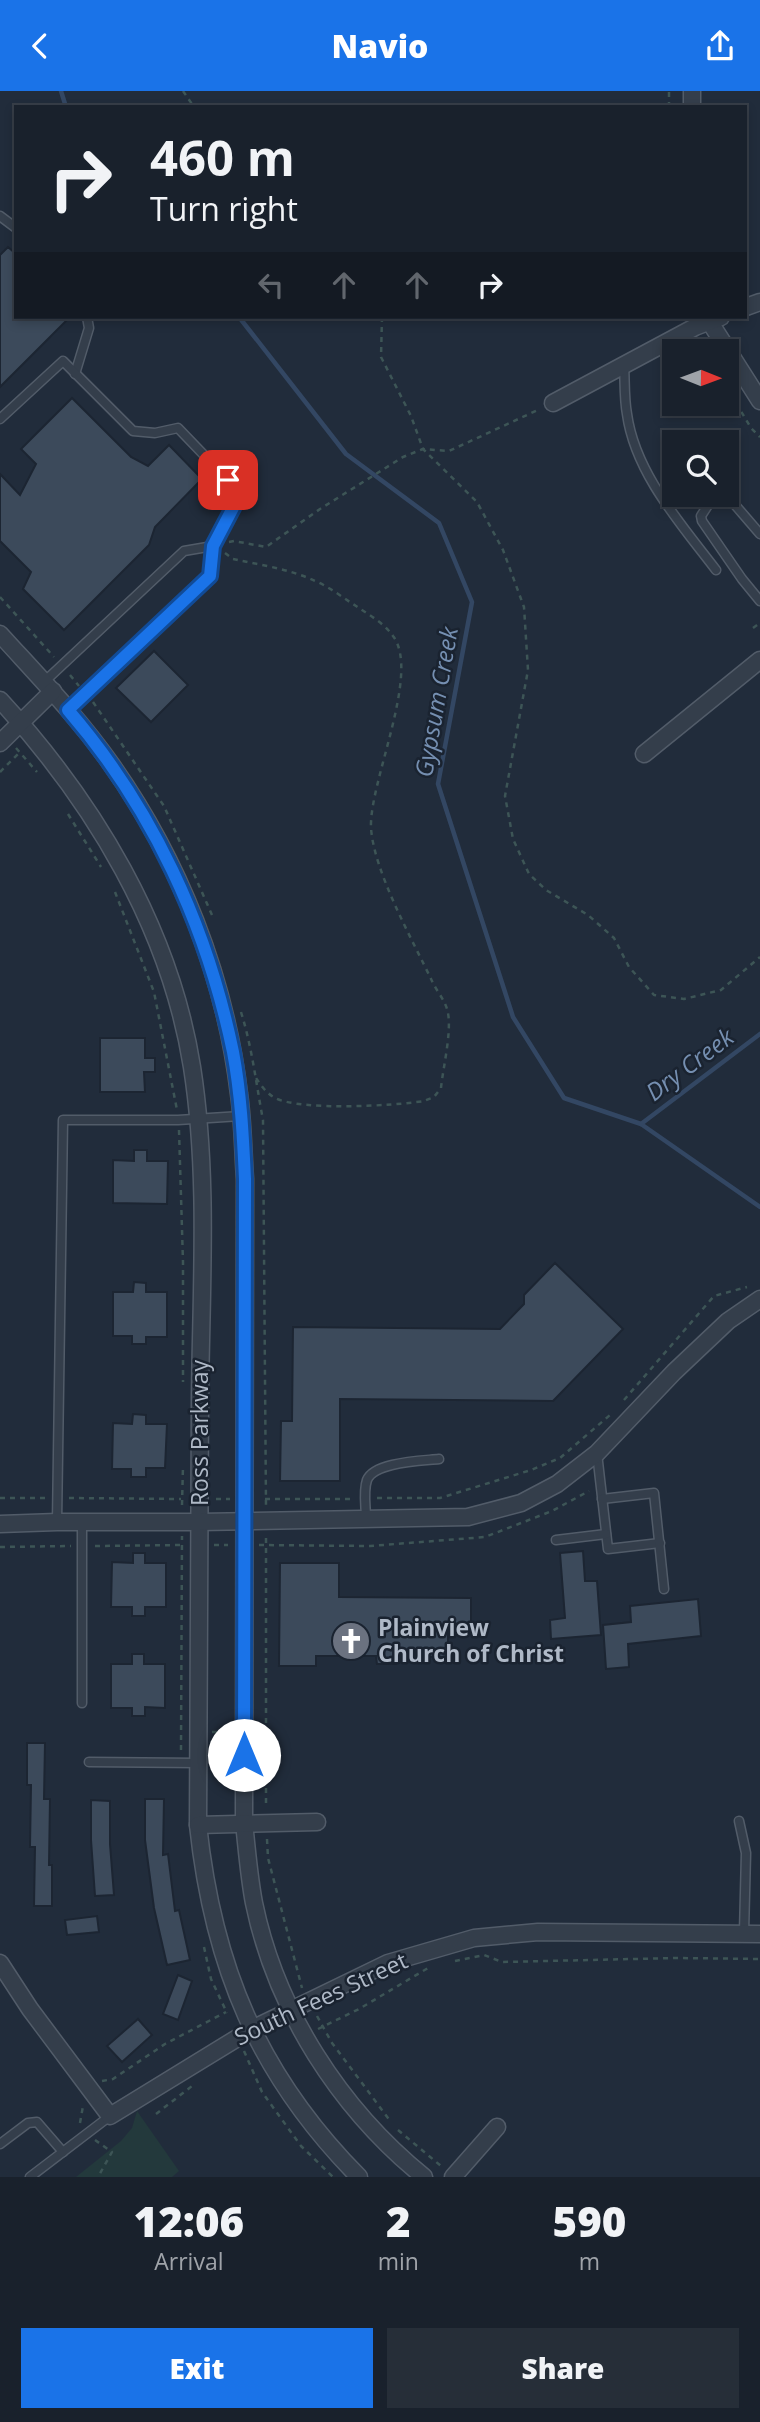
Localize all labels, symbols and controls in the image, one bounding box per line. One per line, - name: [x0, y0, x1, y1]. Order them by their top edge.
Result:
- text: Navio: [332, 24, 428, 67]
- icon: back: [21, 27, 59, 65]
- icon: share: [701, 27, 739, 65]
- text: 460 m: [150, 124, 295, 190]
- icon: right: [35, 133, 126, 224]
- text: Turn right: [150, 187, 298, 230]
- icon: left: [252, 266, 290, 304]
- icon: ahead: [325, 266, 363, 304]
- icon: ahead: [398, 266, 436, 304]
- icon: right: [471, 266, 509, 304]
- north arrow: [662, 339, 738, 417]
- map controls: [662, 339, 739, 507]
- button: search: [662, 430, 739, 507]
- pin: [198, 450, 258, 510]
- icon: arrive: [209, 461, 247, 499]
- water label: Gypsum Creek: [406, 623, 465, 779]
- water label: Dry Creek: [638, 1019, 741, 1108]
- street label: Ross Parkway: [183, 1359, 215, 1506]
- place label: Plainview Church of Christ: [378, 1611, 564, 1669]
- church icon: Plainview Church of Christ: [330, 1620, 372, 1662]
- position arrow: [207, 1718, 281, 1792]
- street label: South Fees Street: [229, 1944, 412, 2052]
- text: 12:06: [134, 2192, 244, 2249]
- text: 2: [386, 2192, 411, 2249]
- text: 590: [553, 2192, 626, 2249]
- text: Arrival: [154, 2245, 224, 2277]
- text: min: [378, 2245, 419, 2277]
- text: m: [579, 2245, 600, 2277]
- button: Exit: [21, 2328, 373, 2408]
- button: Share: [387, 2328, 739, 2408]

